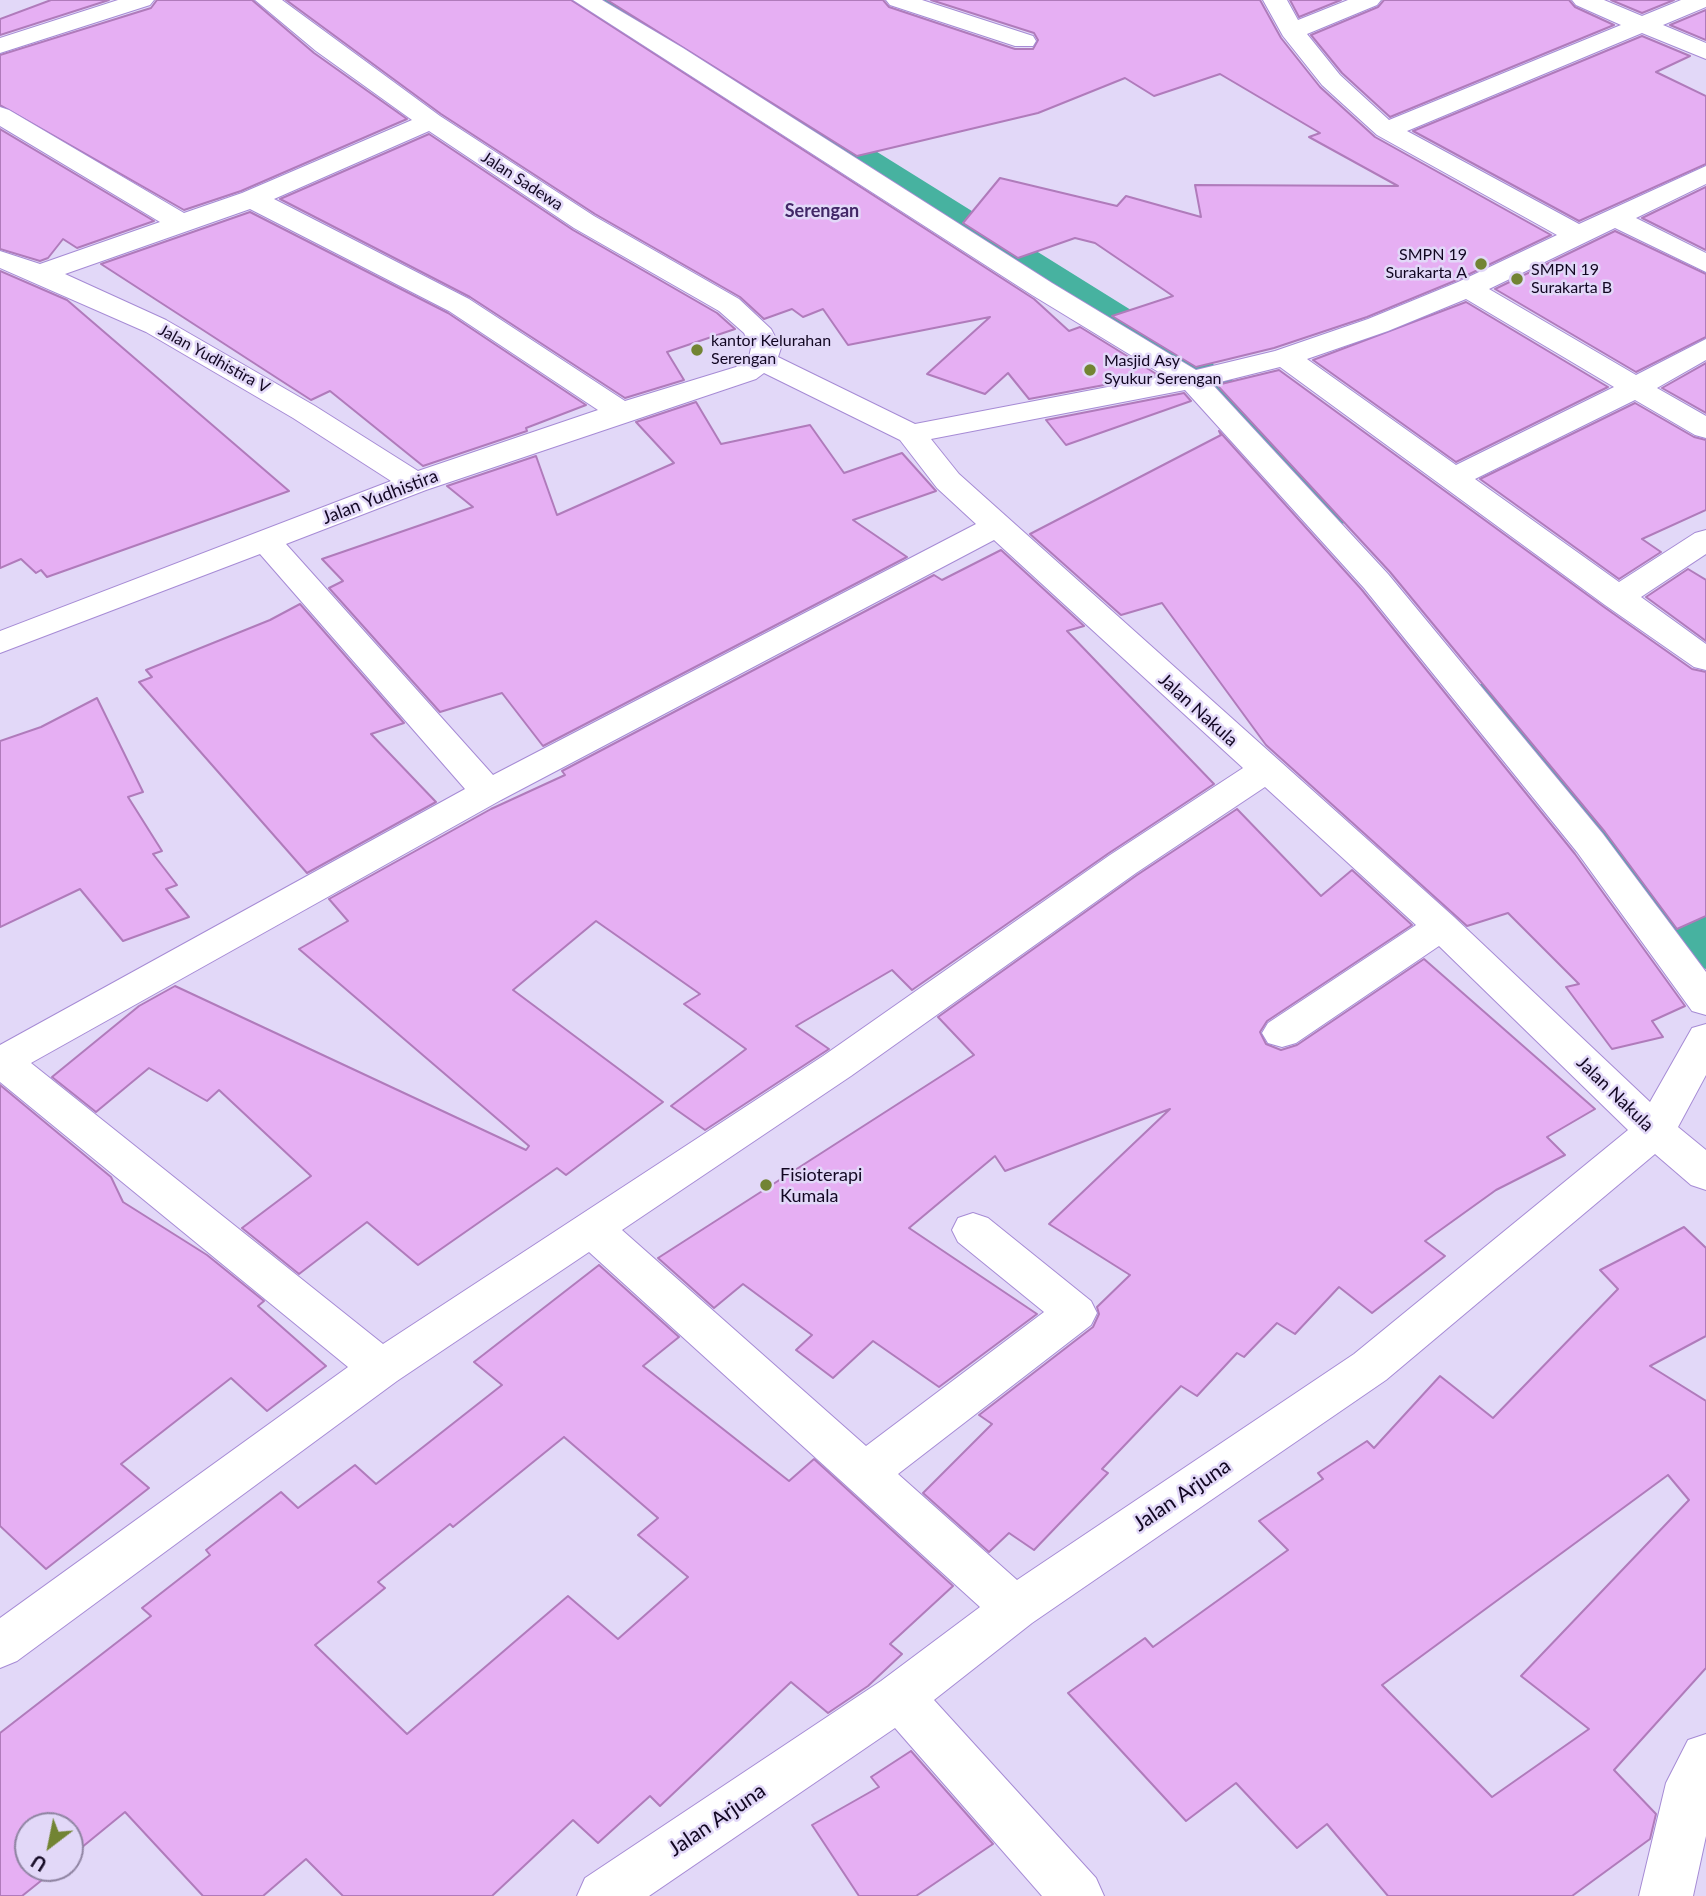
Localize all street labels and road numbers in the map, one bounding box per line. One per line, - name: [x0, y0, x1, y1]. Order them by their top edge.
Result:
- street label: Jalan Sadewa: [478, 148, 566, 214]
- street label: Jalan Yudhistira V: [155, 321, 273, 397]
- street label: Jalan Yudhistira: [319, 465, 441, 529]
- street label: Jalan Nakula: [1154, 669, 1242, 751]
- street label: Jalan Nakula: [1572, 1052, 1658, 1136]
- street label: Jalan Arjuna: [1128, 1453, 1236, 1537]
- street label: Jalan Arjuna: [663, 1778, 771, 1862]

